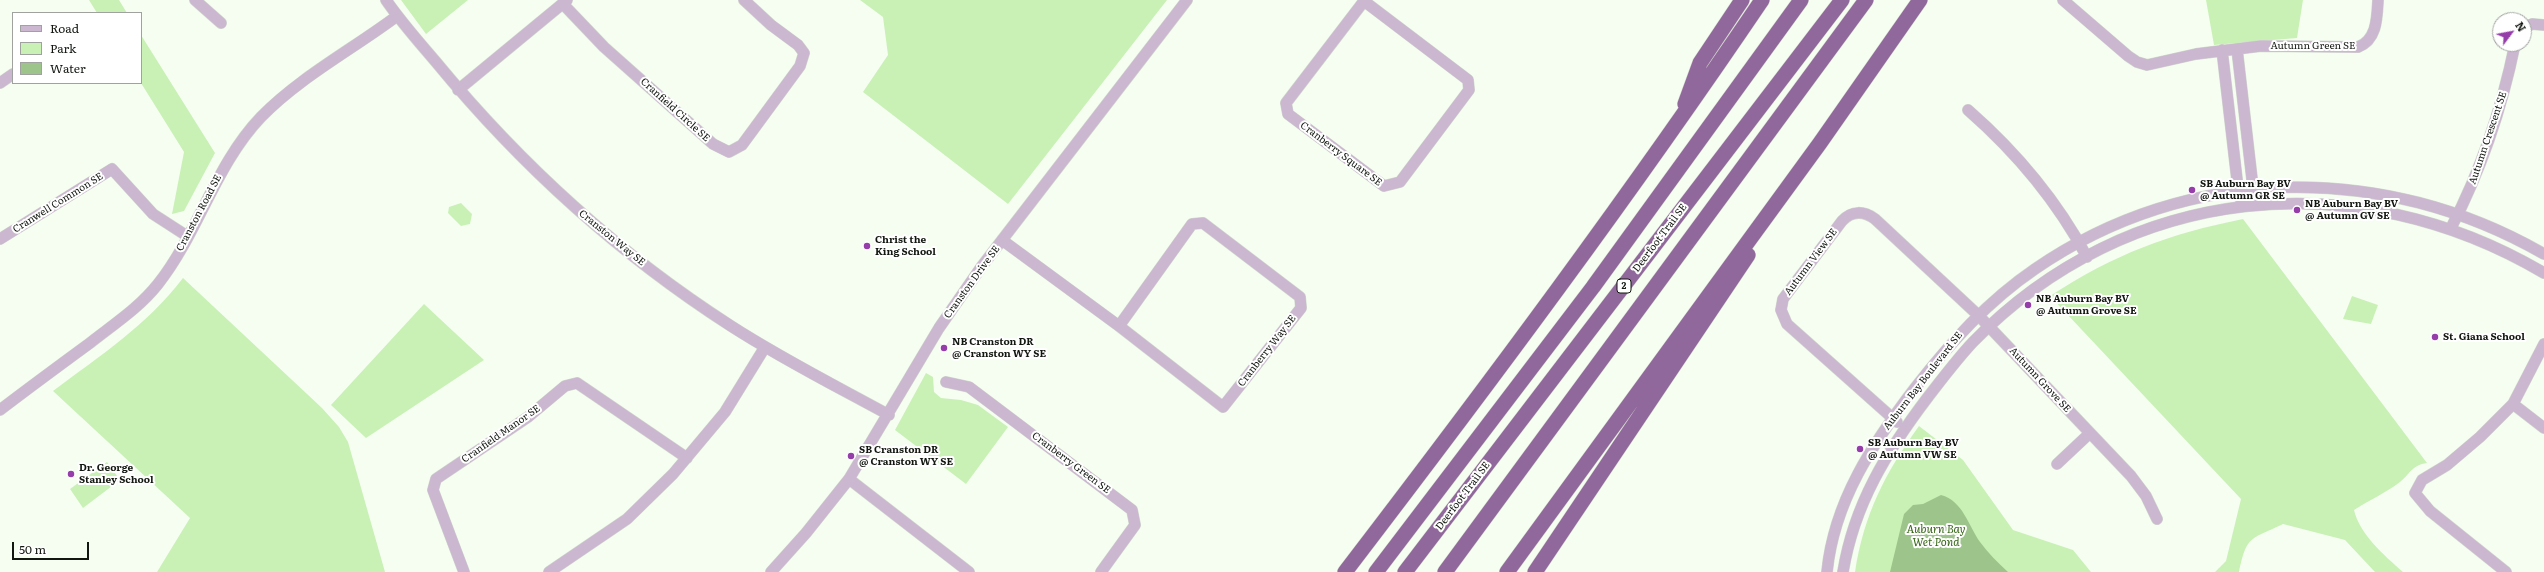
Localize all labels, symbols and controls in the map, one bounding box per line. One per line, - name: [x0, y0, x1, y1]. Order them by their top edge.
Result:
- legend: [12, 12, 142, 84]
- north arrow: [2492, 12, 2532, 52]
- text: N: [2512, 18, 2531, 34]
- text: Road: [50, 19, 79, 37]
- text: Park: [50, 39, 76, 57]
- street label: Autumn Green SE: [2271, 40, 2355, 52]
- text: Water: [50, 59, 86, 77]
- street label: Cranfield Circle SE: [638, 76, 712, 144]
- street label: Autumn Crescent SE: [2466, 90, 2510, 186]
- street label: Cranberry Square SE: [1298, 119, 1384, 189]
- street label: Cranwell Common SE: [11, 170, 105, 236]
- street label: Cranston Road SE: [174, 173, 224, 253]
- place label: SB Auburn Bay BV @ Autumn GR SE: [2200, 178, 2291, 202]
- marker: SB Auburn Bay BV @ Autumn GR SE: [2187, 185, 2197, 195]
- place label: NB Auburn Bay BV @ Autumn GV SE: [2305, 198, 2398, 222]
- street label: Deerfoot Trail SE: [1630, 202, 1690, 274]
- marker: NB Auburn Bay BV @ Autumn GV SE: [2292, 205, 2302, 215]
- street label: Cranston Way SE: [576, 208, 648, 268]
- street label: Autumn View SE: [1782, 226, 1840, 298]
- place label: Christ the King School: [875, 234, 936, 258]
- marker: Christ the King School: [862, 241, 872, 251]
- street label: Cranston Drive SE: [942, 243, 1002, 321]
- road number: 2: [1617, 279, 1631, 293]
- place label: NB Auburn Bay BV @ Autumn Grove SE: [2036, 293, 2137, 316]
- marker: NB Auburn Bay BV @ Autumn Grove SE: [2023, 300, 2033, 310]
- street label: Cranberry Way SE: [1235, 313, 1299, 389]
- street label: Auburn Bay Boulevard SE: [1881, 330, 1965, 432]
- place label: St. Giana School: [2443, 331, 2525, 343]
- marker: St. Giana School: [2430, 332, 2440, 342]
- place label: NB Cranston DR @ Cranston WY SE: [952, 336, 1046, 360]
- marker: NB Cranston DR @ Cranston WY SE: [939, 343, 949, 353]
- street label: Autumn Grove SE: [2007, 345, 2073, 415]
- street label: Cranfield Manor SE: [459, 402, 543, 466]
- street label: Cranberry Green SE: [1029, 430, 1113, 496]
- place label: SB Auburn Bay BV @ Autumn VW SE: [1868, 437, 1959, 460]
- place label: SB Cranston DR @ Cranston WY SE: [859, 444, 953, 468]
- marker: SB Auburn Bay BV @ Autumn VW SE: [1855, 444, 1865, 454]
- marker: SB Cranston DR @ Cranston WY SE: [846, 451, 856, 461]
- street label: Deerfoot Trail SE: [1433, 460, 1493, 532]
- place label: Dr. George Stanley School: [79, 462, 154, 486]
- marker: Dr. George Stanley School: [66, 469, 76, 479]
- water label: Auburn Bay Wet Pond: [1907, 523, 1965, 549]
- scale bar: [14, 534, 91, 560]
- text: 50 m: [19, 540, 46, 558]

